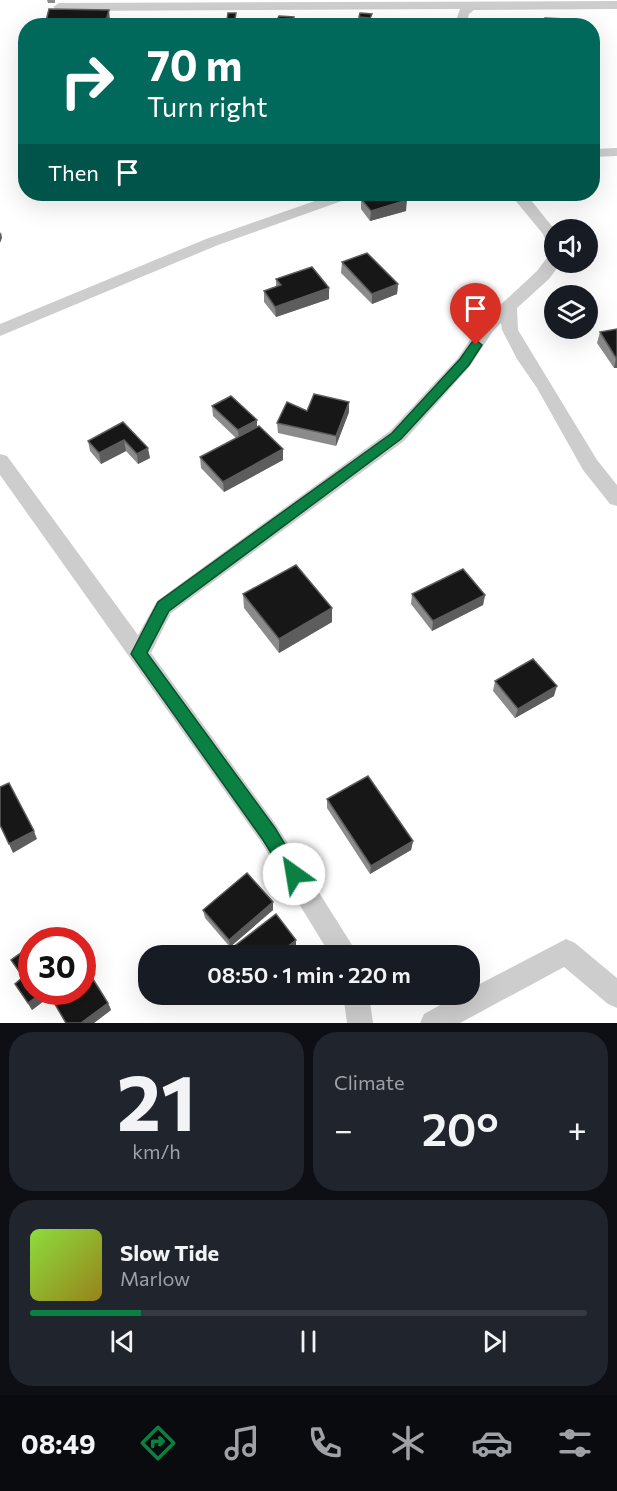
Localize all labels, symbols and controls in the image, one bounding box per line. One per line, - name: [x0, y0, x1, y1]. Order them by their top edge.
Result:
- text: 70 m: [147, 38, 242, 90]
- icon: right: [48, 42, 126, 120]
- text: Turn right: [147, 90, 267, 123]
- icon: arrive: [111, 156, 144, 189]
- text: Then: [48, 159, 99, 186]
- map controls: [544, 219, 598, 339]
- button: sound: [544, 219, 598, 273]
- pin: [450, 283, 501, 345]
- button: layers: [544, 285, 598, 339]
- icon: arrive: [459, 292, 492, 325]
- position arrow: [262, 842, 326, 906]
- speed limit sign: 30: [18, 927, 96, 1005]
- text: 08:50 · 1 min · 220 m: [207, 961, 411, 988]
- text: 21: [117, 1052, 196, 1147]
- text: Climate: [334, 1070, 404, 1094]
- text: 20°: [422, 1100, 499, 1155]
- text: −: [334, 1108, 353, 1149]
- text: +: [568, 1108, 587, 1149]
- text: km/h: [132, 1139, 181, 1163]
- text: Slow Tide: [120, 1239, 219, 1266]
- text: Marlow: [120, 1266, 190, 1290]
- icon: previous: [106, 1325, 139, 1358]
- icon: pause: [292, 1325, 325, 1358]
- icon: next: [478, 1325, 511, 1358]
- icon: directions: [137, 1422, 179, 1464]
- icon: music: [221, 1422, 263, 1464]
- icon: phone: [304, 1422, 346, 1464]
- icon: climate: [387, 1422, 429, 1464]
- icon: car: [471, 1422, 513, 1464]
- icon: filters: [554, 1422, 596, 1464]
- text: 08:49: [21, 1427, 96, 1460]

